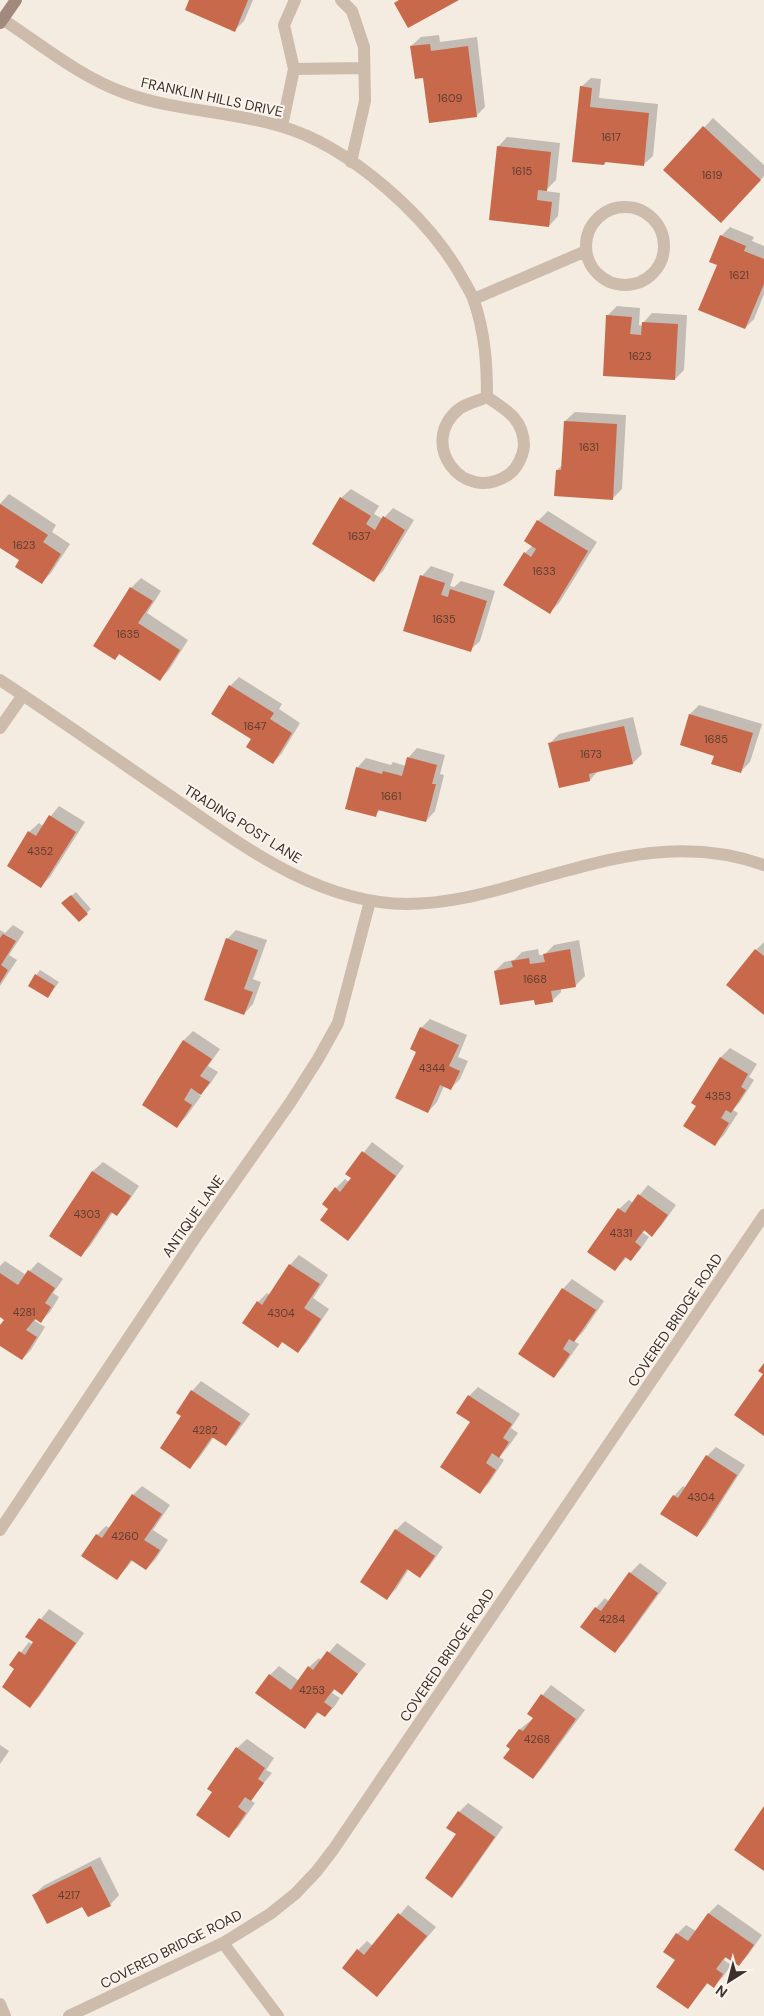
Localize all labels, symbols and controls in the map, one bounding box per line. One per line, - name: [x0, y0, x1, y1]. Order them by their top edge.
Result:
- street label: FRANKLIN HILLS DRIVE: [139, 73, 285, 121]
- house number: 1609: [438, 91, 462, 105]
- house number: 1617: [601, 130, 621, 144]
- house number: 1615: [512, 164, 533, 178]
- house number: 1619: [702, 168, 722, 182]
- house number: 1621: [729, 268, 749, 282]
- house number: 1623: [629, 349, 651, 363]
- house number: 1631: [579, 440, 599, 454]
- house number: 1637: [348, 529, 370, 543]
- house number: 1623: [13, 538, 35, 552]
- house number: 1633: [532, 564, 556, 578]
- house number: 1635: [432, 612, 456, 626]
- house number: 1635: [116, 627, 140, 641]
- house number: 1647: [244, 719, 267, 733]
- house number: 1685: [704, 732, 728, 746]
- house number: 1673: [580, 747, 602, 761]
- street label: TRADING POST LANE: [181, 781, 305, 867]
- house number: 1661: [381, 789, 401, 803]
- house number: 4352: [27, 844, 53, 858]
- house number: 1668: [523, 972, 547, 986]
- house number: 4344: [419, 1061, 446, 1075]
- house number: 4353: [705, 1089, 731, 1103]
- street label: ANTIQUE LANE: [158, 1171, 228, 1260]
- house number: 4303: [73, 1207, 101, 1221]
- house number: 4331: [610, 1226, 632, 1240]
- street label: COVERED BRIDGE ROAD: [624, 1250, 726, 1390]
- house number: 4281: [13, 1305, 35, 1319]
- house number: 4304: [267, 1306, 295, 1320]
- house number: 4282: [192, 1423, 218, 1437]
- house number: 4304: [687, 1490, 715, 1504]
- house number: 4260: [111, 1529, 139, 1543]
- street label: COVERED BRIDGE ROAD: [396, 1585, 498, 1725]
- house number: 4284: [599, 1612, 625, 1626]
- house number: 4253: [299, 1683, 325, 1697]
- house number: 4268: [524, 1732, 550, 1746]
- house number: 4217: [58, 1888, 80, 1902]
- street label: COVERED BRIDGE ROAD: [97, 1905, 245, 1993]
- north arrow: [704, 1956, 754, 2006]
- text: N: [712, 1981, 731, 2002]

